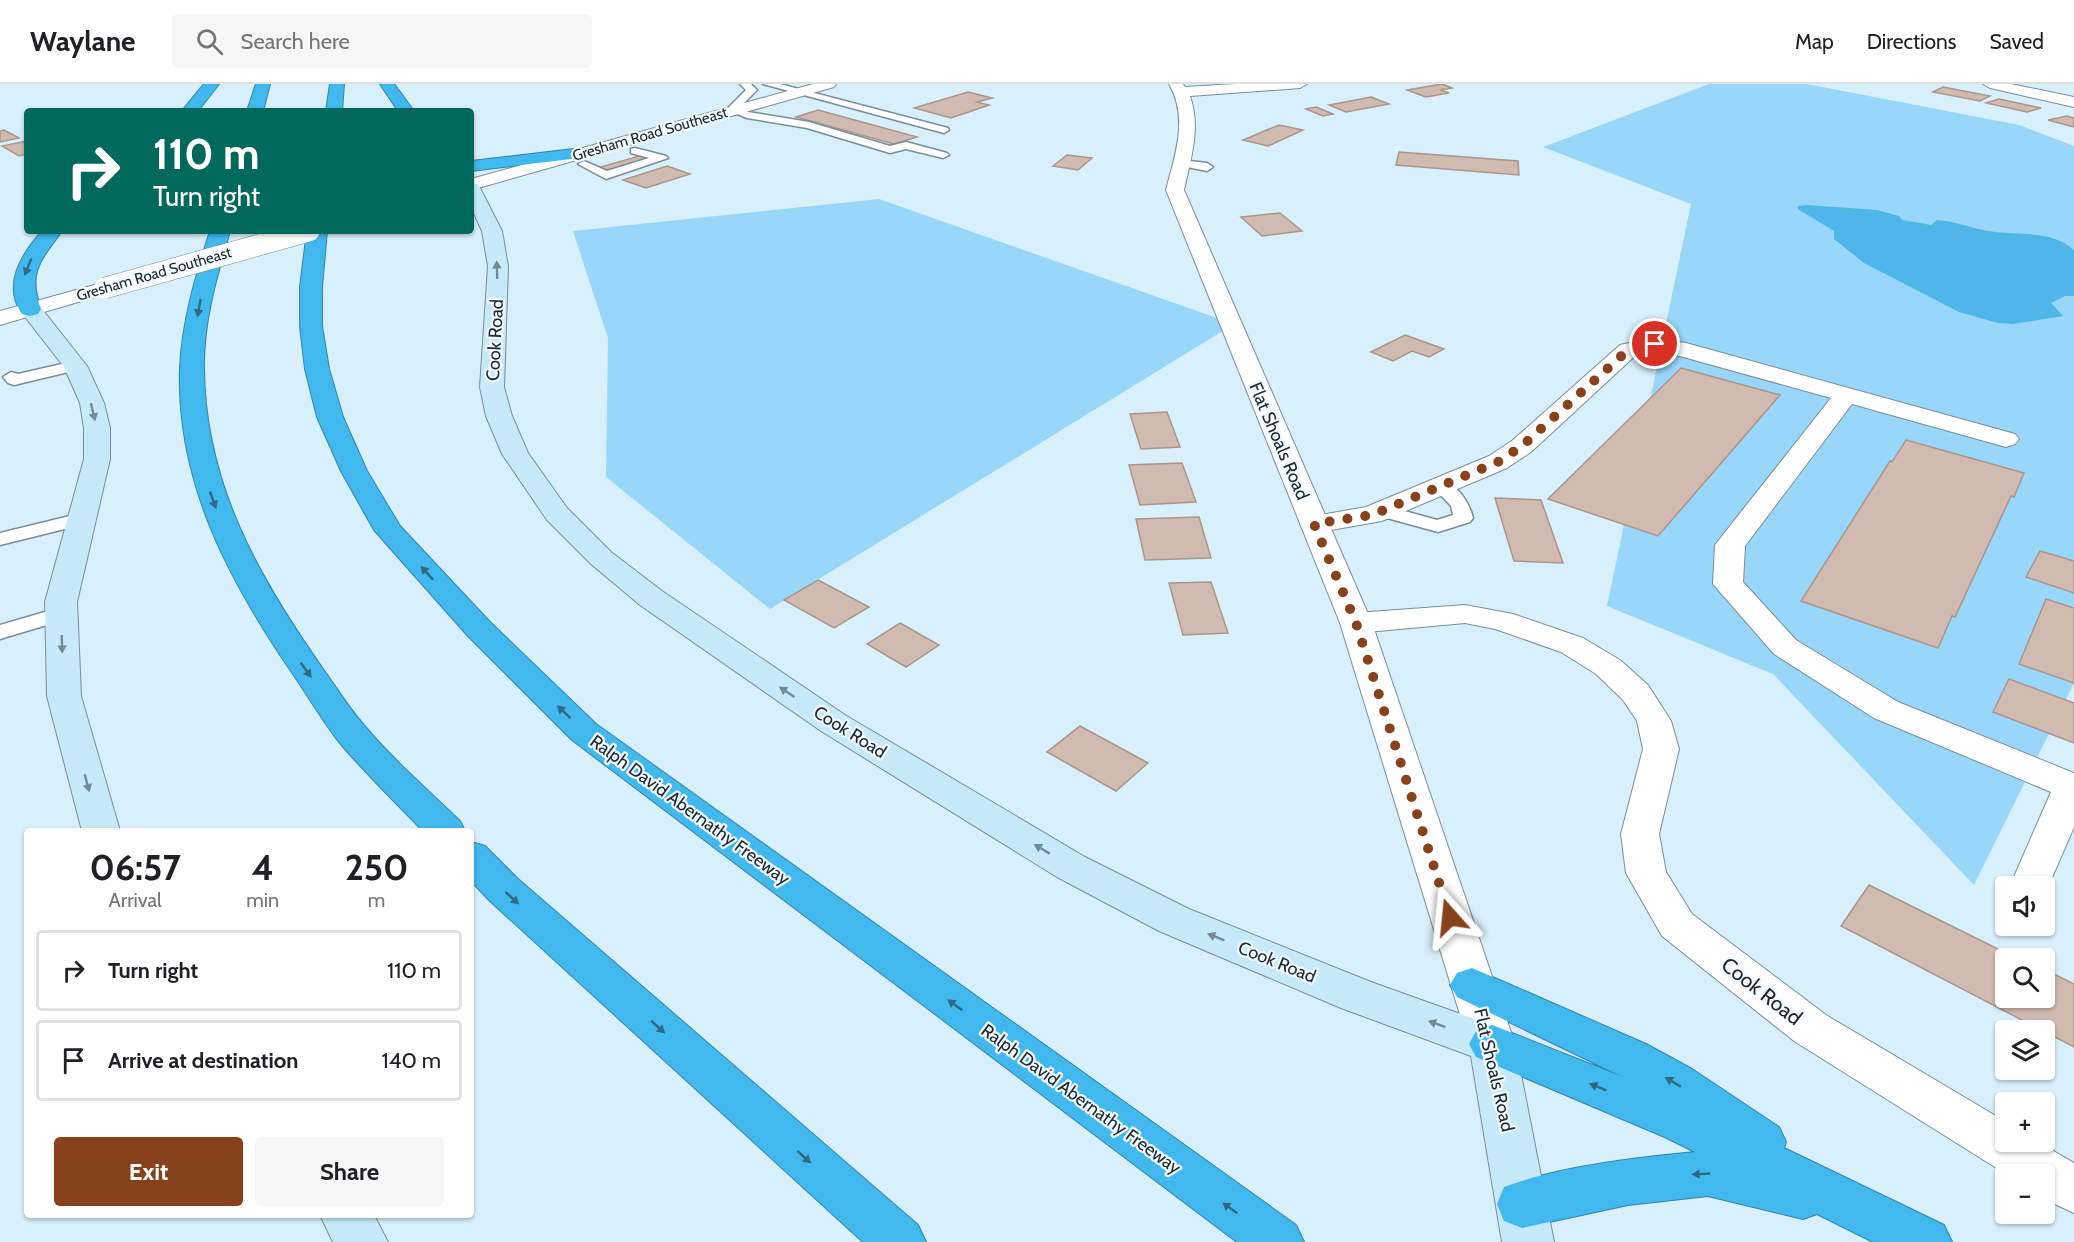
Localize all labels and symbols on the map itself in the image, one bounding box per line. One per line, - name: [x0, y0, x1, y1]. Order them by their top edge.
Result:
- street label: Gresham Road Southeast: [570, 103, 730, 165]
- street label: Gresham Road Southeast: [74, 243, 234, 305]
- one-way arrow: [23, 259, 33, 277]
- one-way arrow: [493, 261, 502, 280]
- one-way arrow: [195, 298, 204, 317]
- street label: Cook Road: [482, 299, 508, 381]
- pin: [1629, 318, 1680, 369]
- street label: Flat Shoals Road: [1244, 379, 1314, 503]
- one-way arrow: [89, 402, 99, 421]
- one-way arrow: [209, 491, 219, 509]
- one-way arrow: [421, 566, 434, 581]
- one-way arrow: [58, 634, 67, 653]
- one-way arrow: [300, 661, 312, 677]
- one-way arrow: [779, 687, 795, 698]
- street label: Cook Road: [809, 701, 891, 763]
- one-way arrow: [557, 706, 571, 720]
- street label: Ralph David Abernathy Freeway: [586, 730, 794, 890]
- one-way arrow: [83, 774, 93, 792]
- one-way arrow: [1034, 844, 1050, 855]
- position arrow: [1418, 885, 1482, 949]
- one-way arrow: [505, 891, 520, 905]
- one-way arrow: [1207, 932, 1225, 941]
- street label: Cook Road: [1235, 936, 1319, 988]
- street label: Cook Road: [1717, 952, 1807, 1030]
- one-way arrow: [947, 1000, 962, 1012]
- street label: Flat Shoals Road: [1469, 1006, 1519, 1134]
- one-way arrow: [1427, 1018, 1445, 1028]
- street label: Ralph David Abernathy Freeway: [977, 1019, 1185, 1179]
- one-way arrow: [650, 1020, 665, 1033]
- one-way arrow: [1664, 1077, 1681, 1087]
- one-way arrow: [1588, 1082, 1606, 1092]
- one-way arrow: [796, 1150, 811, 1163]
- one-way arrow: [1691, 1170, 1710, 1179]
- one-way arrow: [1223, 1202, 1239, 1214]

